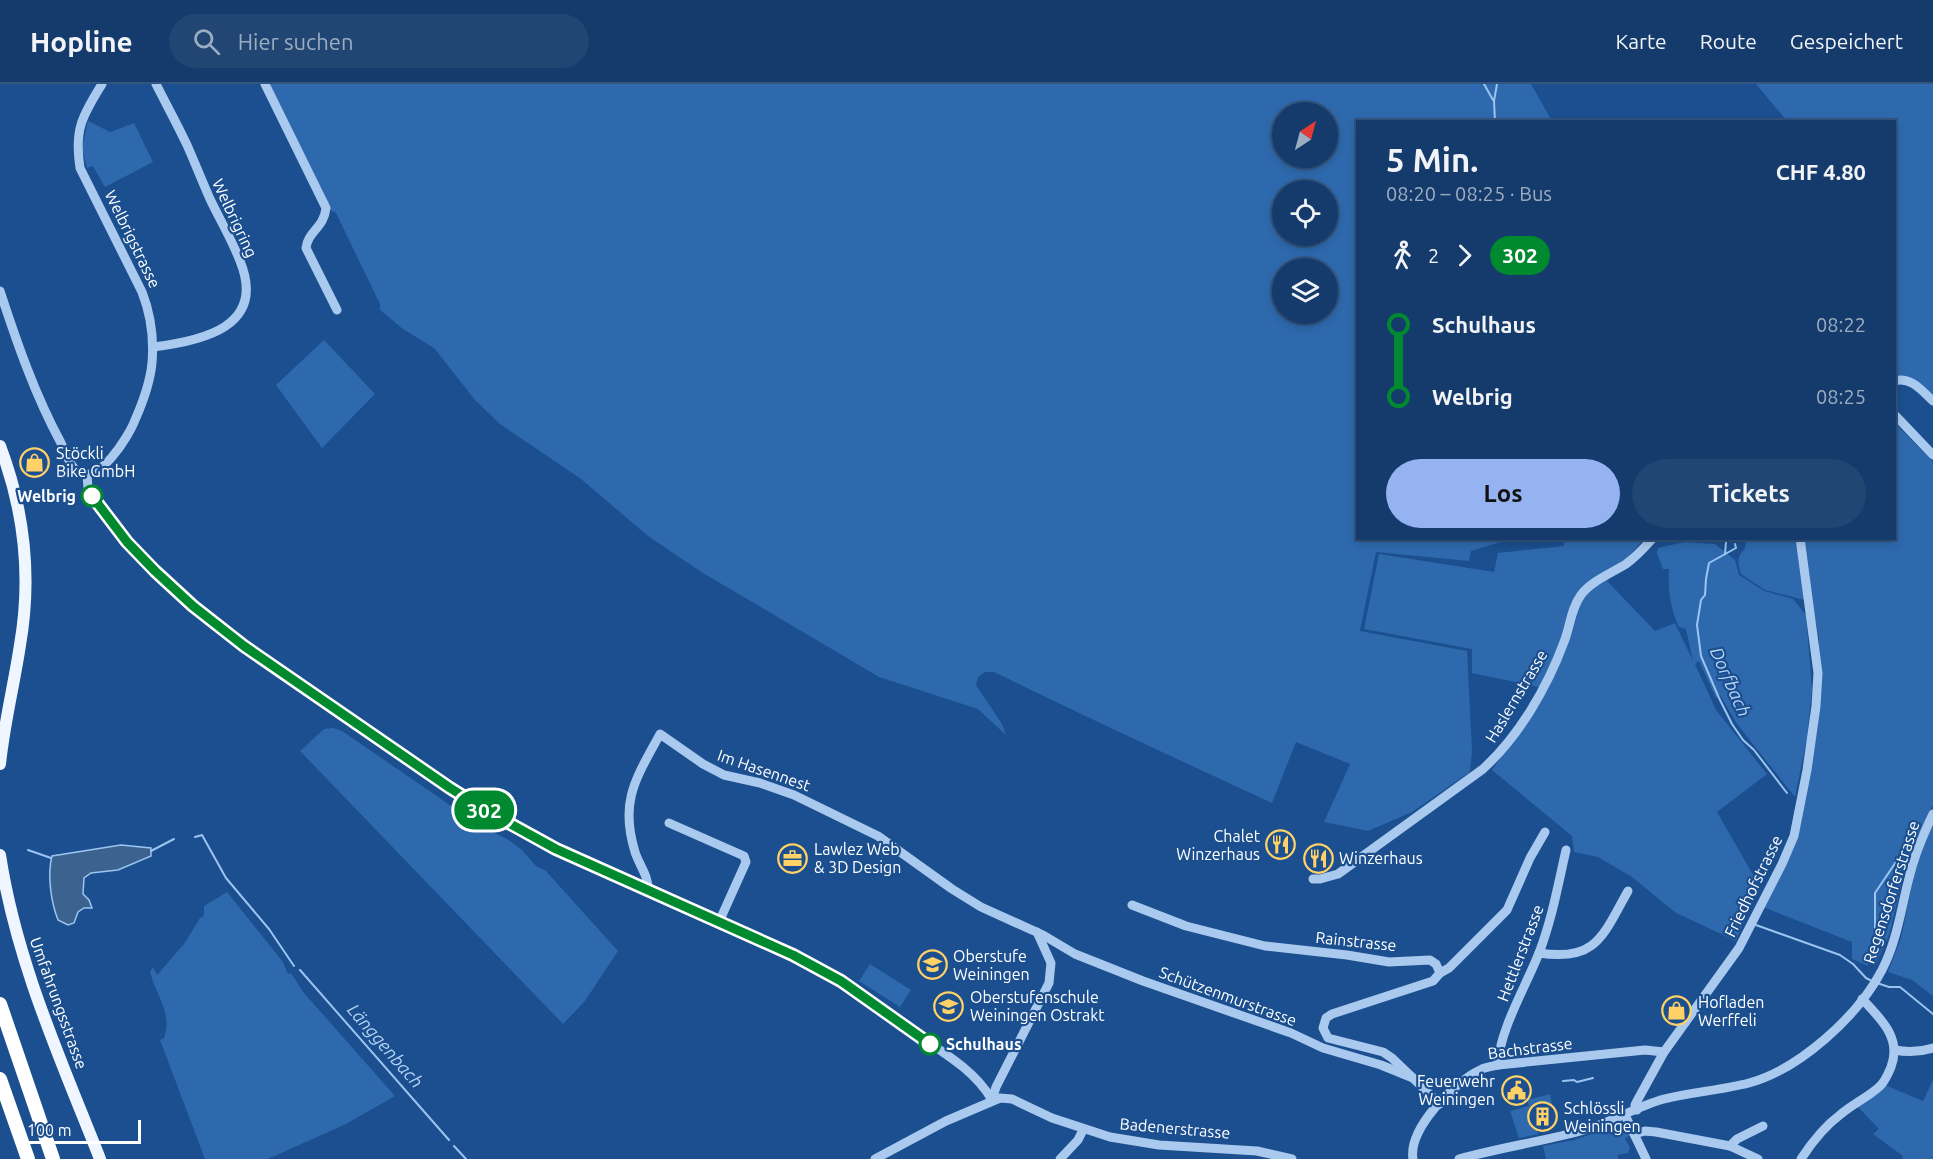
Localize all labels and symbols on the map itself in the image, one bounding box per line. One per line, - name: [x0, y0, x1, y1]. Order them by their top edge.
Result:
- north arrow: [1272, 102, 1338, 168]
- street label: Welbrigring: [209, 176, 261, 260]
- street label: Welbrigstrasse: [102, 187, 164, 291]
- place label: Stöckli Bike GmbH: [56, 444, 135, 480]
- shop icon: Stöckli Bike GmbH: [19, 446, 51, 478]
- marker: Welbrig: [81, 485, 103, 507]
- place label: Welbrig: [17, 487, 76, 505]
- water label: Dorfbach: [1706, 644, 1755, 720]
- street label: Haslernstrasse: [1481, 646, 1551, 746]
- street label: Im Hasennest: [715, 746, 813, 795]
- line badge: 302: [450, 790, 518, 830]
- street label: Regensdorferstrasse: [1859, 818, 1923, 966]
- place label: Chalet Winzerhaus: [1176, 827, 1261, 863]
- restaurant icon: Chalet Winzerhaus: [1265, 829, 1297, 861]
- street label: Friedhofstrasse: [1721, 832, 1785, 940]
- place label: Lawlez Web & 3D Design: [814, 840, 901, 876]
- office icon: Lawlez Web & 3D Design: [777, 842, 809, 874]
- restaurant icon: Winzerhaus: [1302, 842, 1334, 874]
- place label: Winzerhaus: [1339, 849, 1423, 867]
- street label: Hettlerstrasse: [1493, 902, 1547, 1004]
- street label: Rainstrasse: [1315, 928, 1397, 954]
- street label: Umfahrungsstrasse: [27, 935, 91, 1071]
- place label: Oberstufe Weiningen: [953, 947, 1030, 983]
- school or university icon: Oberstufe Weiningen: [916, 949, 948, 981]
- street label: Schützenmurstrasse: [1157, 963, 1299, 1029]
- place label: Oberstufenschule Weiningen Ostrakt: [970, 988, 1105, 1024]
- school or university icon: Oberstufenschule Weiningen Ostrakt: [933, 990, 965, 1022]
- place label: Hofladen Werffeli: [1698, 993, 1764, 1029]
- shop icon: Hofladen Werffeli: [1661, 995, 1693, 1027]
- water label: Länggenbach: [344, 999, 428, 1091]
- marker: Schulhaus: [919, 1033, 941, 1055]
- street label: Bachstrasse: [1487, 1034, 1573, 1062]
- place label: Schulhaus: [946, 1035, 1021, 1053]
- place label: Feuerwehr Weiningen: [1417, 1072, 1495, 1108]
- public building icon: Feuerwehr Weiningen: [1500, 1074, 1532, 1106]
- place label: Schlössli Weiningen: [1564, 1099, 1641, 1135]
- building icon: Schlössli Weiningen: [1527, 1101, 1559, 1133]
- street label: Badenerstrasse: [1119, 1114, 1231, 1142]
- scale bar: [18, 1117, 141, 1144]

